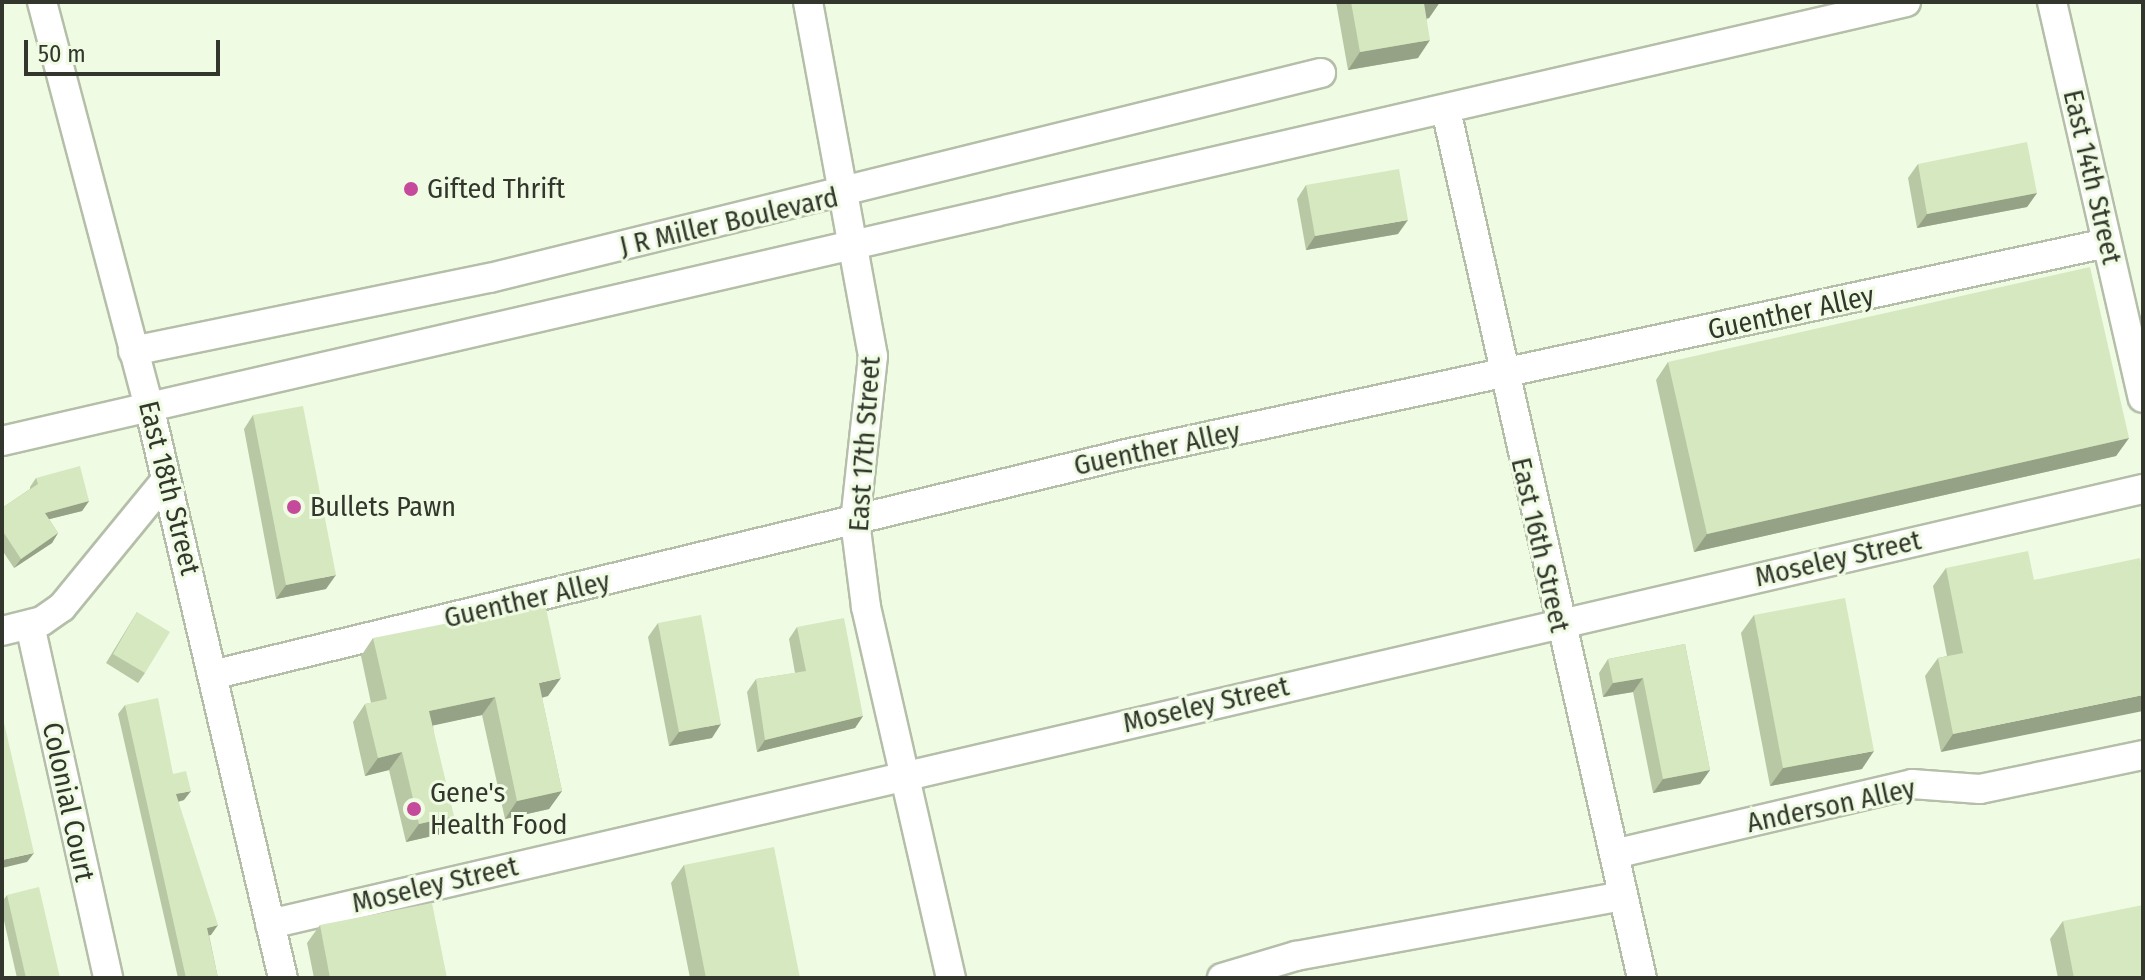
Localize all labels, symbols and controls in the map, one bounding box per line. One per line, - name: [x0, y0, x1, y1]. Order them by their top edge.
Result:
- scale bar: [28, 24, 224, 74]
- text: 50 m: [38, 40, 86, 68]
- street label: East 14th Street: [2056, 87, 2128, 267]
- place label: Gifted Thrift: [427, 172, 565, 206]
- marker: Gifted Thrift: [402, 180, 420, 198]
- street label: J R Miller Boulevard: [616, 181, 842, 263]
- street label: Guenther Alley: [1705, 279, 1877, 347]
- street label: East 17th Street: [842, 355, 888, 533]
- street label: East 18th Street: [131, 397, 207, 579]
- street label: Guenther Alley: [1071, 415, 1243, 483]
- street label: East 16th Street: [1504, 454, 1576, 636]
- place label: Bullets Pawn: [310, 490, 456, 524]
- marker: Bullets Pawn: [285, 498, 303, 516]
- street label: Moseley Street: [1752, 524, 1924, 594]
- street label: Guenther Alley: [441, 565, 613, 635]
- street label: Moseley Street: [1120, 670, 1292, 740]
- street label: Colonial Court: [35, 719, 101, 885]
- street label: Anderson Alley: [1744, 772, 1918, 840]
- place label: Gene's Health Food: [430, 776, 568, 842]
- marker: Gene's Health Food: [405, 800, 423, 818]
- street label: Moseley Street: [349, 850, 521, 920]

